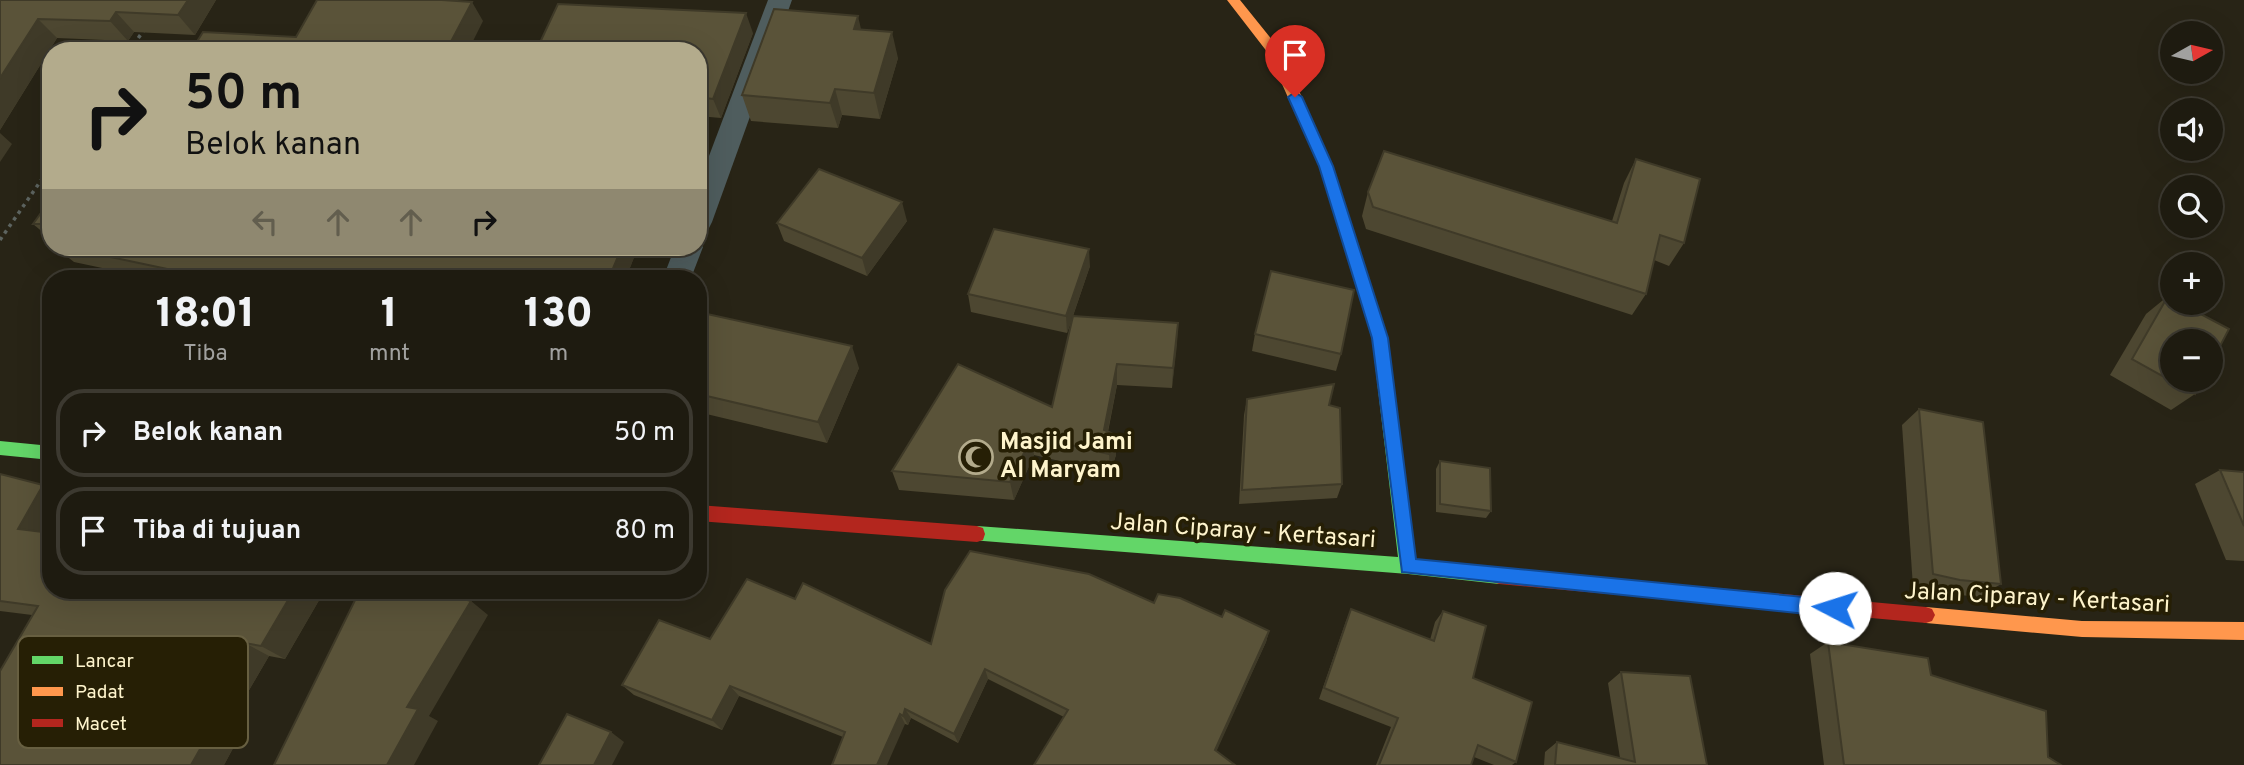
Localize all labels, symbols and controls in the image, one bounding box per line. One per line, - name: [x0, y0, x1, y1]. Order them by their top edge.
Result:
- north arrow: [2160, 21, 2222, 84]
- map controls: [2160, 21, 2223, 392]
- pin: [1265, 25, 1325, 97]
- icon: arrive: [1276, 36, 1314, 74]
- text: 50 m: [185, 65, 302, 127]
- icon: right: [70, 70, 161, 161]
- button: sound: [2160, 98, 2223, 161]
- text: Belok kanan: [185, 126, 361, 166]
- button: search: [2160, 175, 2223, 238]
- icon: left: [246, 203, 284, 241]
- icon: ahead: [319, 203, 357, 241]
- icon: ahead: [392, 203, 430, 241]
- icon: right: [465, 203, 503, 241]
- button: +: [2160, 252, 2223, 315]
- text: 18:01: [156, 289, 255, 342]
- text: 1: [381, 289, 398, 342]
- text: 130: [524, 289, 593, 342]
- button: −: [2160, 329, 2223, 392]
- text: Tiba: [183, 340, 228, 369]
- text: mnt: [369, 340, 410, 369]
- text: m: [549, 340, 568, 369]
- icon: right: [74, 414, 112, 452]
- text: Belok kanan: [133, 417, 283, 450]
- text: 50 m: [614, 417, 675, 450]
- place label: Masjid Jami Al Maryam: [1000, 428, 1133, 486]
- mosque icon: Masjid Jami Al Maryam: [957, 438, 995, 476]
- street label: Jalan Ciparay - Kertasari: [1109, 508, 1377, 556]
- icon: arrive: [74, 512, 112, 550]
- text: Tiba di tujuan: [133, 515, 301, 548]
- text: 80 m: [615, 515, 675, 548]
- position arrow: [1798, 571, 1872, 645]
- street label: Jalan Ciparay - Kertasari: [1903, 577, 2171, 621]
- legend: [18, 636, 248, 748]
- text: Lancar: [75, 650, 134, 674]
- text: Padat: [75, 681, 124, 705]
- text: Macet: [75, 713, 127, 737]

